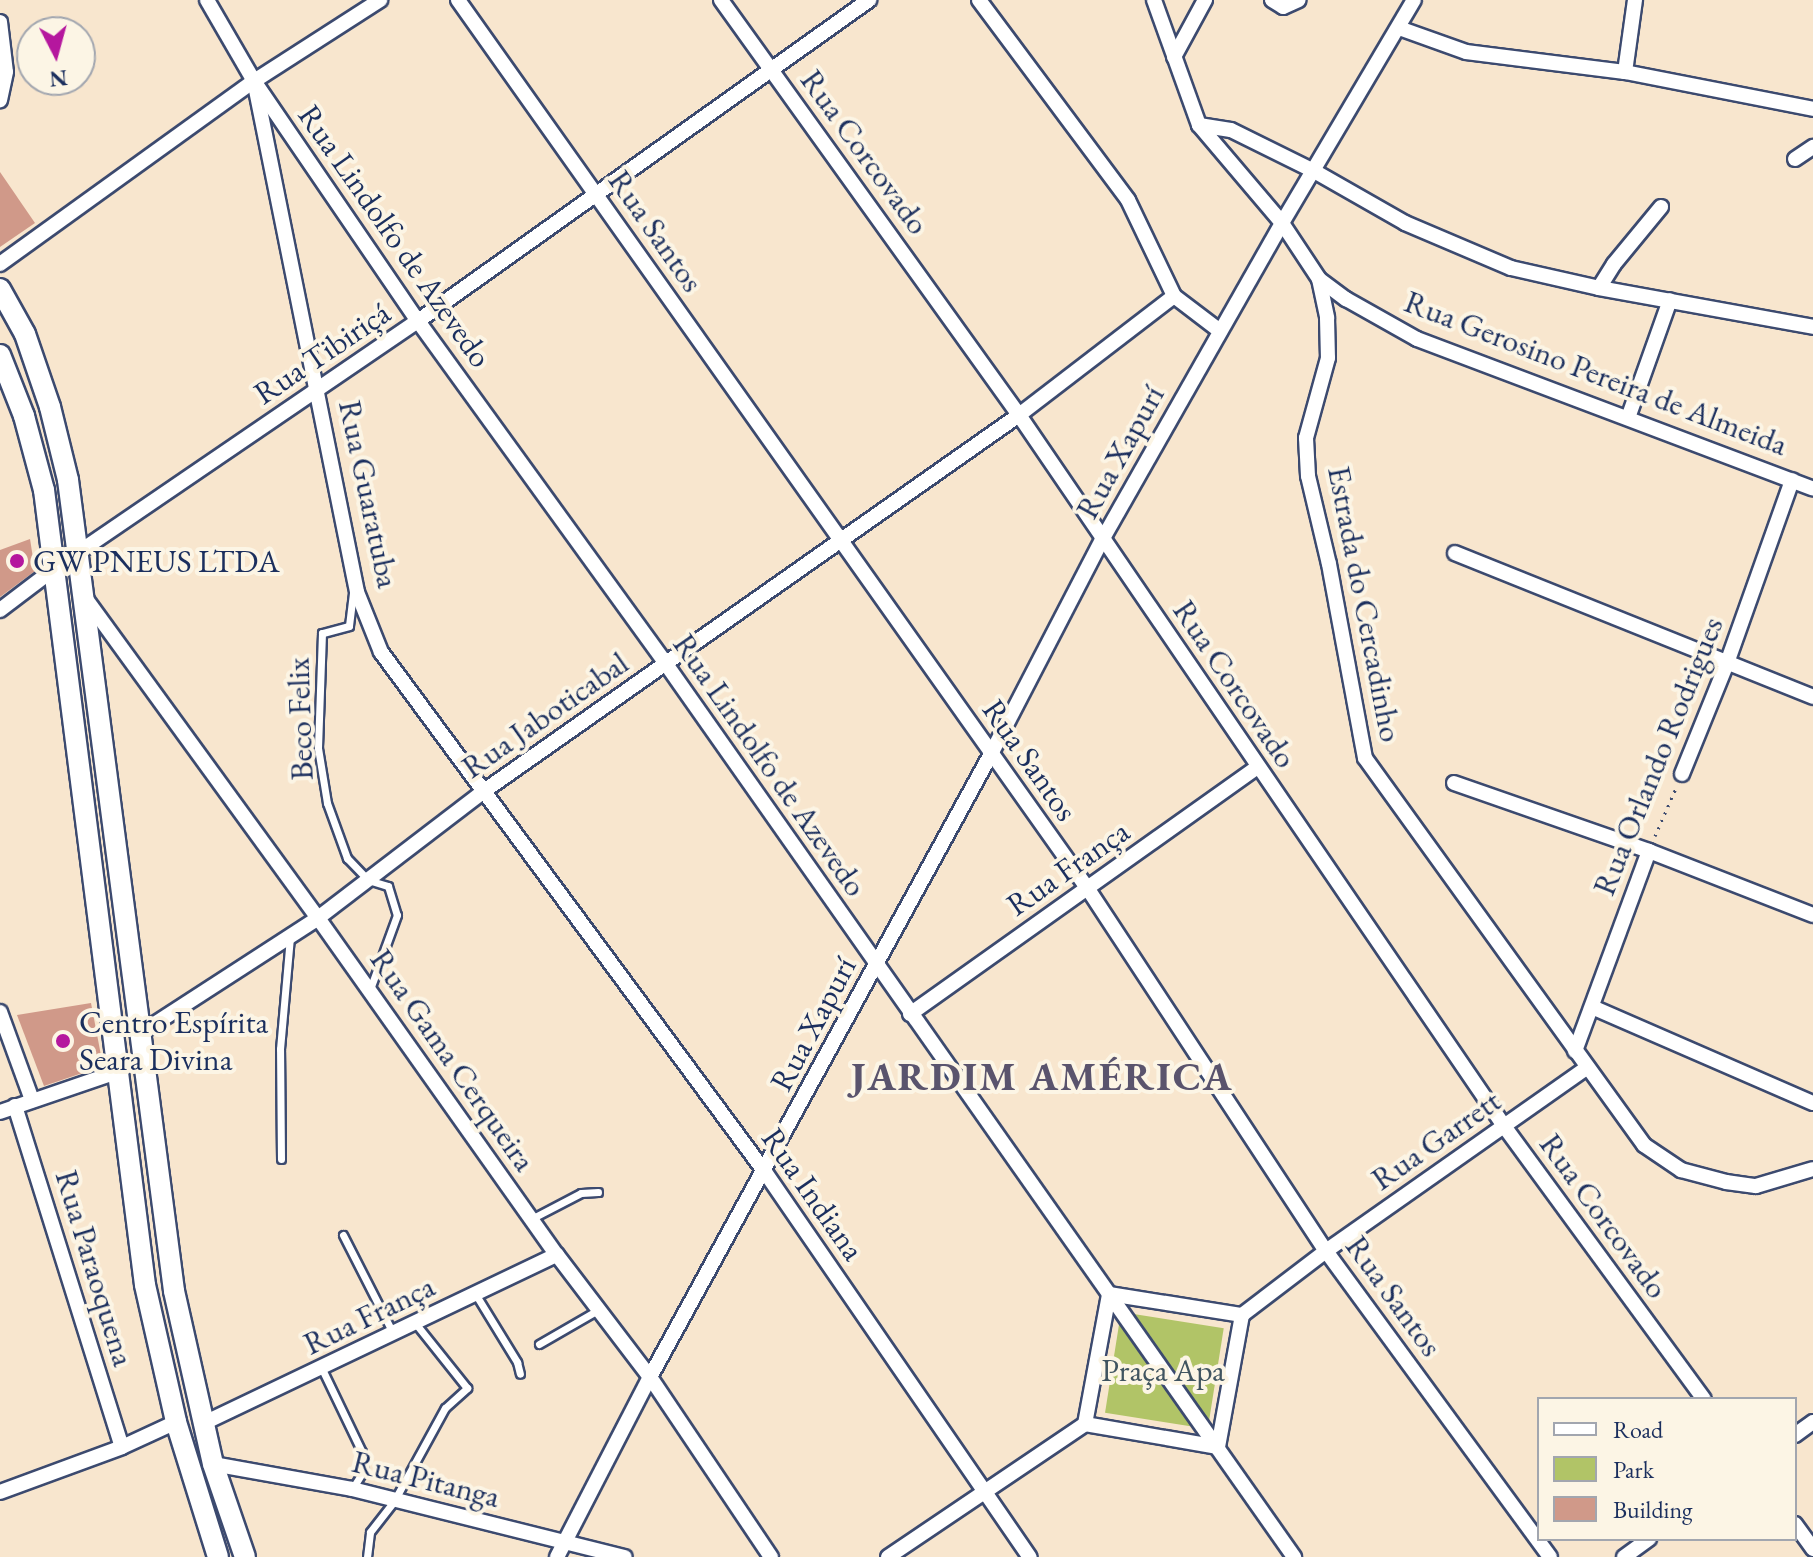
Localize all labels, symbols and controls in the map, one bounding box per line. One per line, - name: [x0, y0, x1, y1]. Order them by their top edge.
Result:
- north arrow: [16, 16, 96, 96]
- street label: Rua Corcovado: [792, 62, 938, 242]
- text: N: [48, 63, 69, 94]
- street label: Rua Lindolfo de Azevedo: [290, 97, 500, 375]
- street label: Rua Santos: [600, 163, 712, 299]
- street label: Rua Gerosino Pereira de Almeida: [1399, 282, 1793, 464]
- street label: Rua Tibiriçá: [246, 293, 398, 413]
- street label: Rua Xapurí: [1068, 379, 1172, 525]
- street label: Rua Guaratuba: [330, 397, 408, 591]
- street label: Estrada do Cercadinho: [1319, 463, 1411, 745]
- place label: GW PNEUS LTDA: [33, 542, 280, 580]
- marker: GW PNEUS LTDA: [8, 552, 26, 570]
- street label: Rua Corcovado: [1165, 593, 1305, 775]
- street label: Rua Orlando Rodrigues: [1585, 611, 1731, 901]
- street label: Rua Lindolfo de Azevedo: [665, 626, 875, 904]
- street label: Rua Jaboticabal: [454, 644, 636, 786]
- street label: Beco Felix: [279, 657, 321, 781]
- street label: Rua Santos: [974, 692, 1086, 828]
- street label: Rua França: [999, 812, 1137, 924]
- street label: Rua Gama Cerqueira: [362, 942, 544, 1178]
- street label: Rua Xapurí: [762, 950, 864, 1098]
- place label: Centro Espírita Seara Divina: [79, 1004, 268, 1079]
- marker: Centro Espírita Seara Divina: [54, 1032, 72, 1050]
- district label: JARDIM AMÉRICA: [850, 1052, 1234, 1100]
- street label: Rua Garrett: [1364, 1082, 1508, 1198]
- street label: Rua Indiana: [753, 1120, 873, 1268]
- street label: Rua Corcovado: [1531, 1126, 1677, 1306]
- street label: Rua Paraoquena: [47, 1165, 143, 1371]
- street label: Rua Santos: [1337, 1228, 1451, 1364]
- street label: Rua França: [297, 1267, 441, 1363]
- park label: Praça Apa: [1101, 1351, 1225, 1389]
- legend: [1537, 1397, 1797, 1541]
- text: Road: [1613, 1414, 1663, 1445]
- street label: Rua Pitanga: [348, 1442, 504, 1516]
- text: Park: [1613, 1454, 1654, 1485]
- text: Building: [1613, 1494, 1693, 1525]

